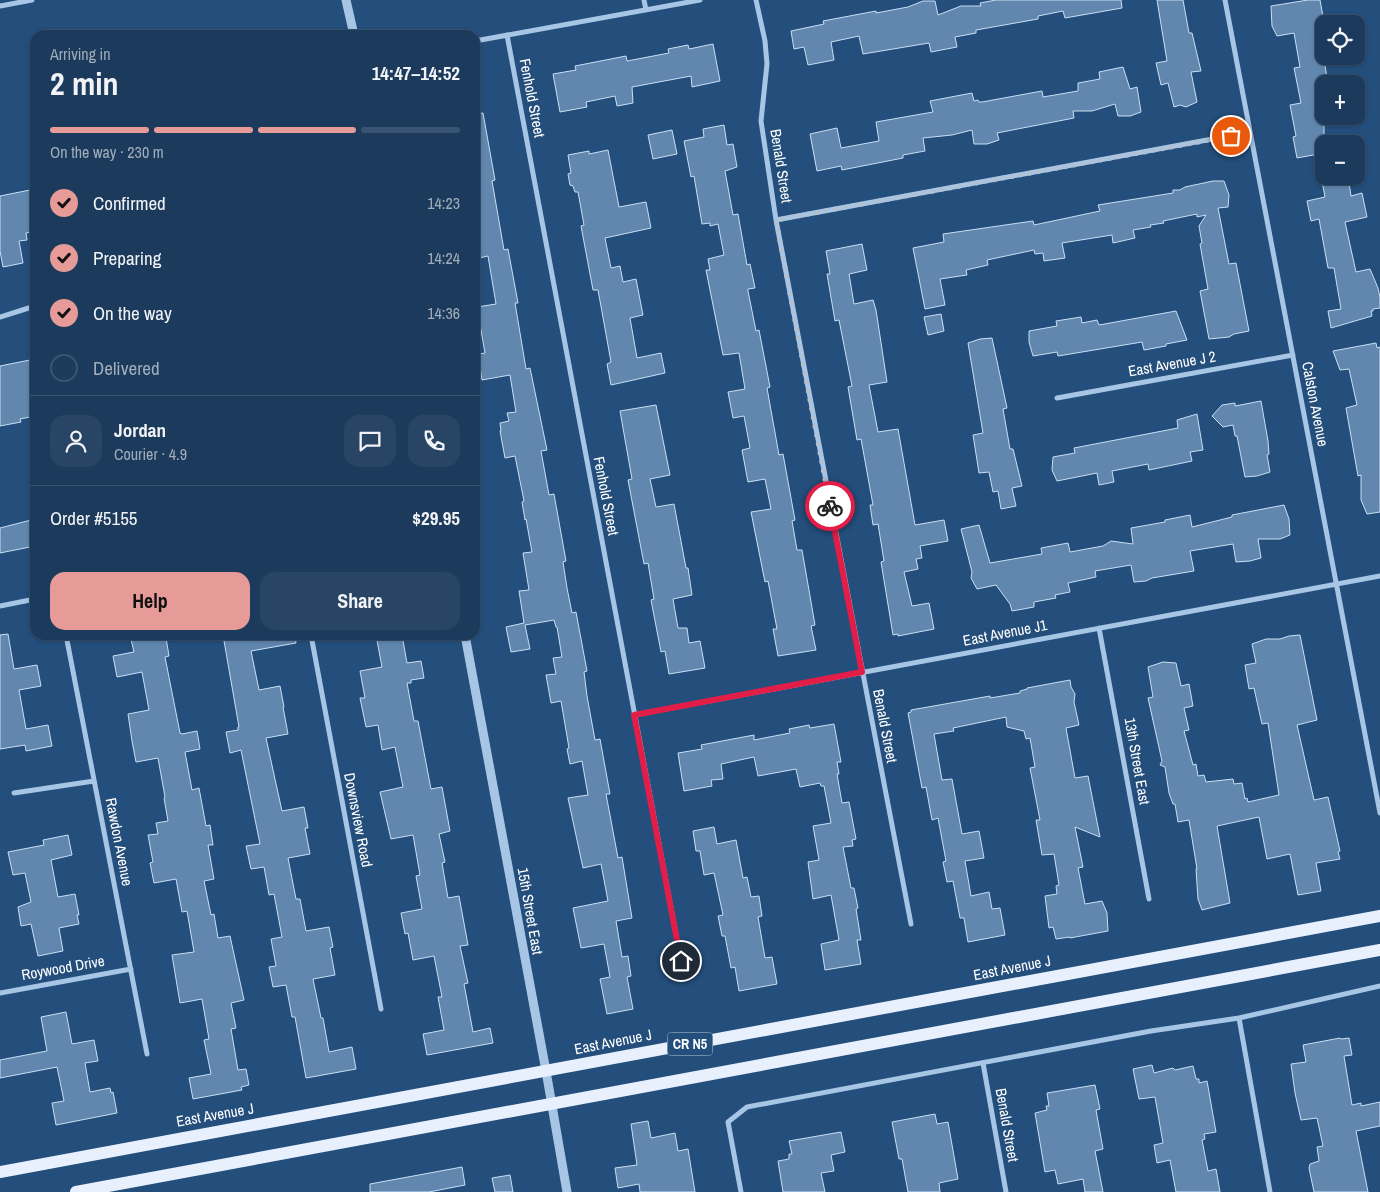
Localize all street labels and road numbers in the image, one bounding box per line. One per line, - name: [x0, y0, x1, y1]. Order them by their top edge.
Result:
- street label: Fenhold Street: [515, 57, 551, 140]
- street label: Benald Street: [765, 127, 798, 205]
- street label: East Avenue J 2: [1126, 345, 1218, 382]
- street label: Calston Avenue: [1297, 360, 1334, 448]
- street label: Fenhold Street: [589, 455, 625, 538]
- street label: East Avenue J1: [961, 614, 1049, 651]
- street label: Benald Street: [868, 687, 903, 765]
- street label: 13th Street East: [1119, 716, 1156, 807]
- street label: Downsview Road: [339, 771, 378, 869]
- street label: Rawdon Avenue: [101, 796, 138, 888]
- street label: 15th Street East: [512, 866, 549, 957]
- street label: Roywood Drive: [20, 950, 106, 985]
- street label: East Avenue J: [971, 950, 1052, 985]
- street label: East Avenue J: [572, 1024, 653, 1059]
- road number: CR N5: [668, 1032, 712, 1056]
- street label: Benald Street: [991, 1086, 1024, 1164]
- street label: East Avenue J: [174, 1097, 255, 1132]

